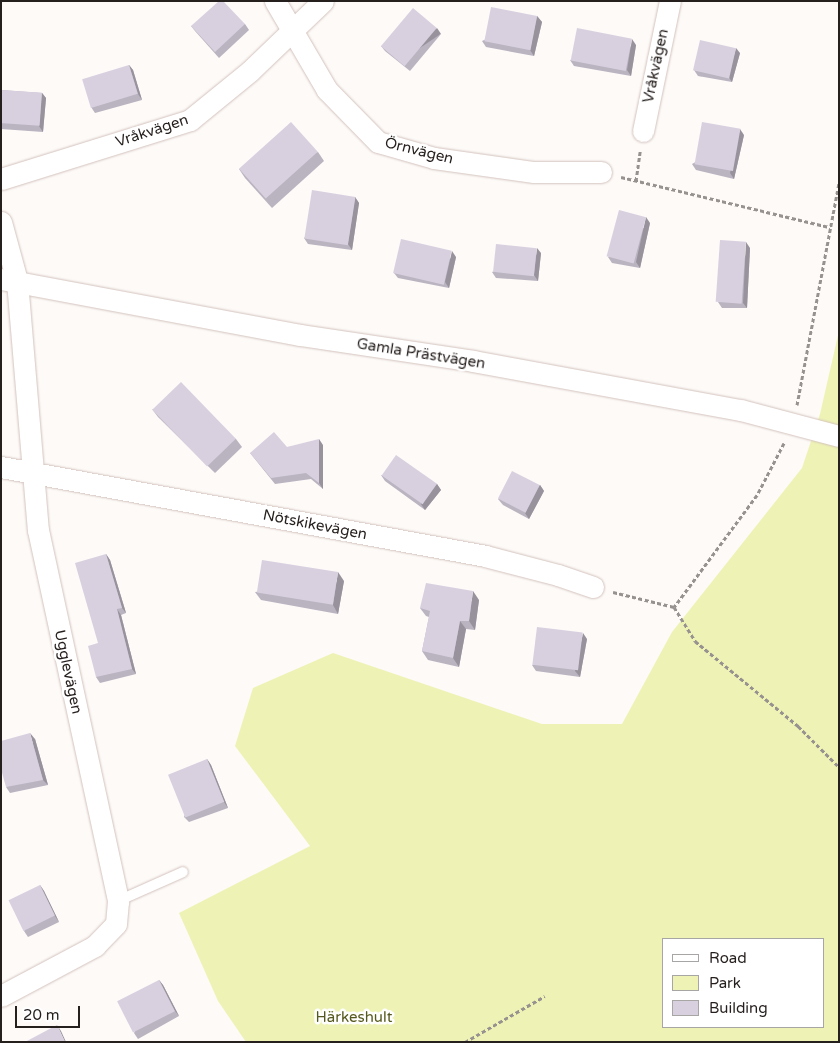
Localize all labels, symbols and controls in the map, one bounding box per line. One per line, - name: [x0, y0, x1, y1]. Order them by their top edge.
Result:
- street label: Vråkvägen: [639, 27, 673, 105]
- street label: Vråkvägen: [113, 111, 191, 151]
- street label: Örnvägen: [383, 134, 455, 168]
- street label: Gamla Prästvägen: [355, 335, 487, 373]
- street label: Nötskikevägen: [261, 506, 369, 544]
- street label: Ugglevägen: [50, 628, 86, 716]
- legend: [662, 938, 825, 1028]
- text: Road: [709, 949, 747, 967]
- text: Park: [709, 974, 741, 992]
- scale bar: [18, 996, 82, 1028]
- text: Building: [709, 999, 768, 1017]
- text: 20 m: [23, 1006, 60, 1024]
- park label: Härkeshult: [316, 1009, 392, 1027]

